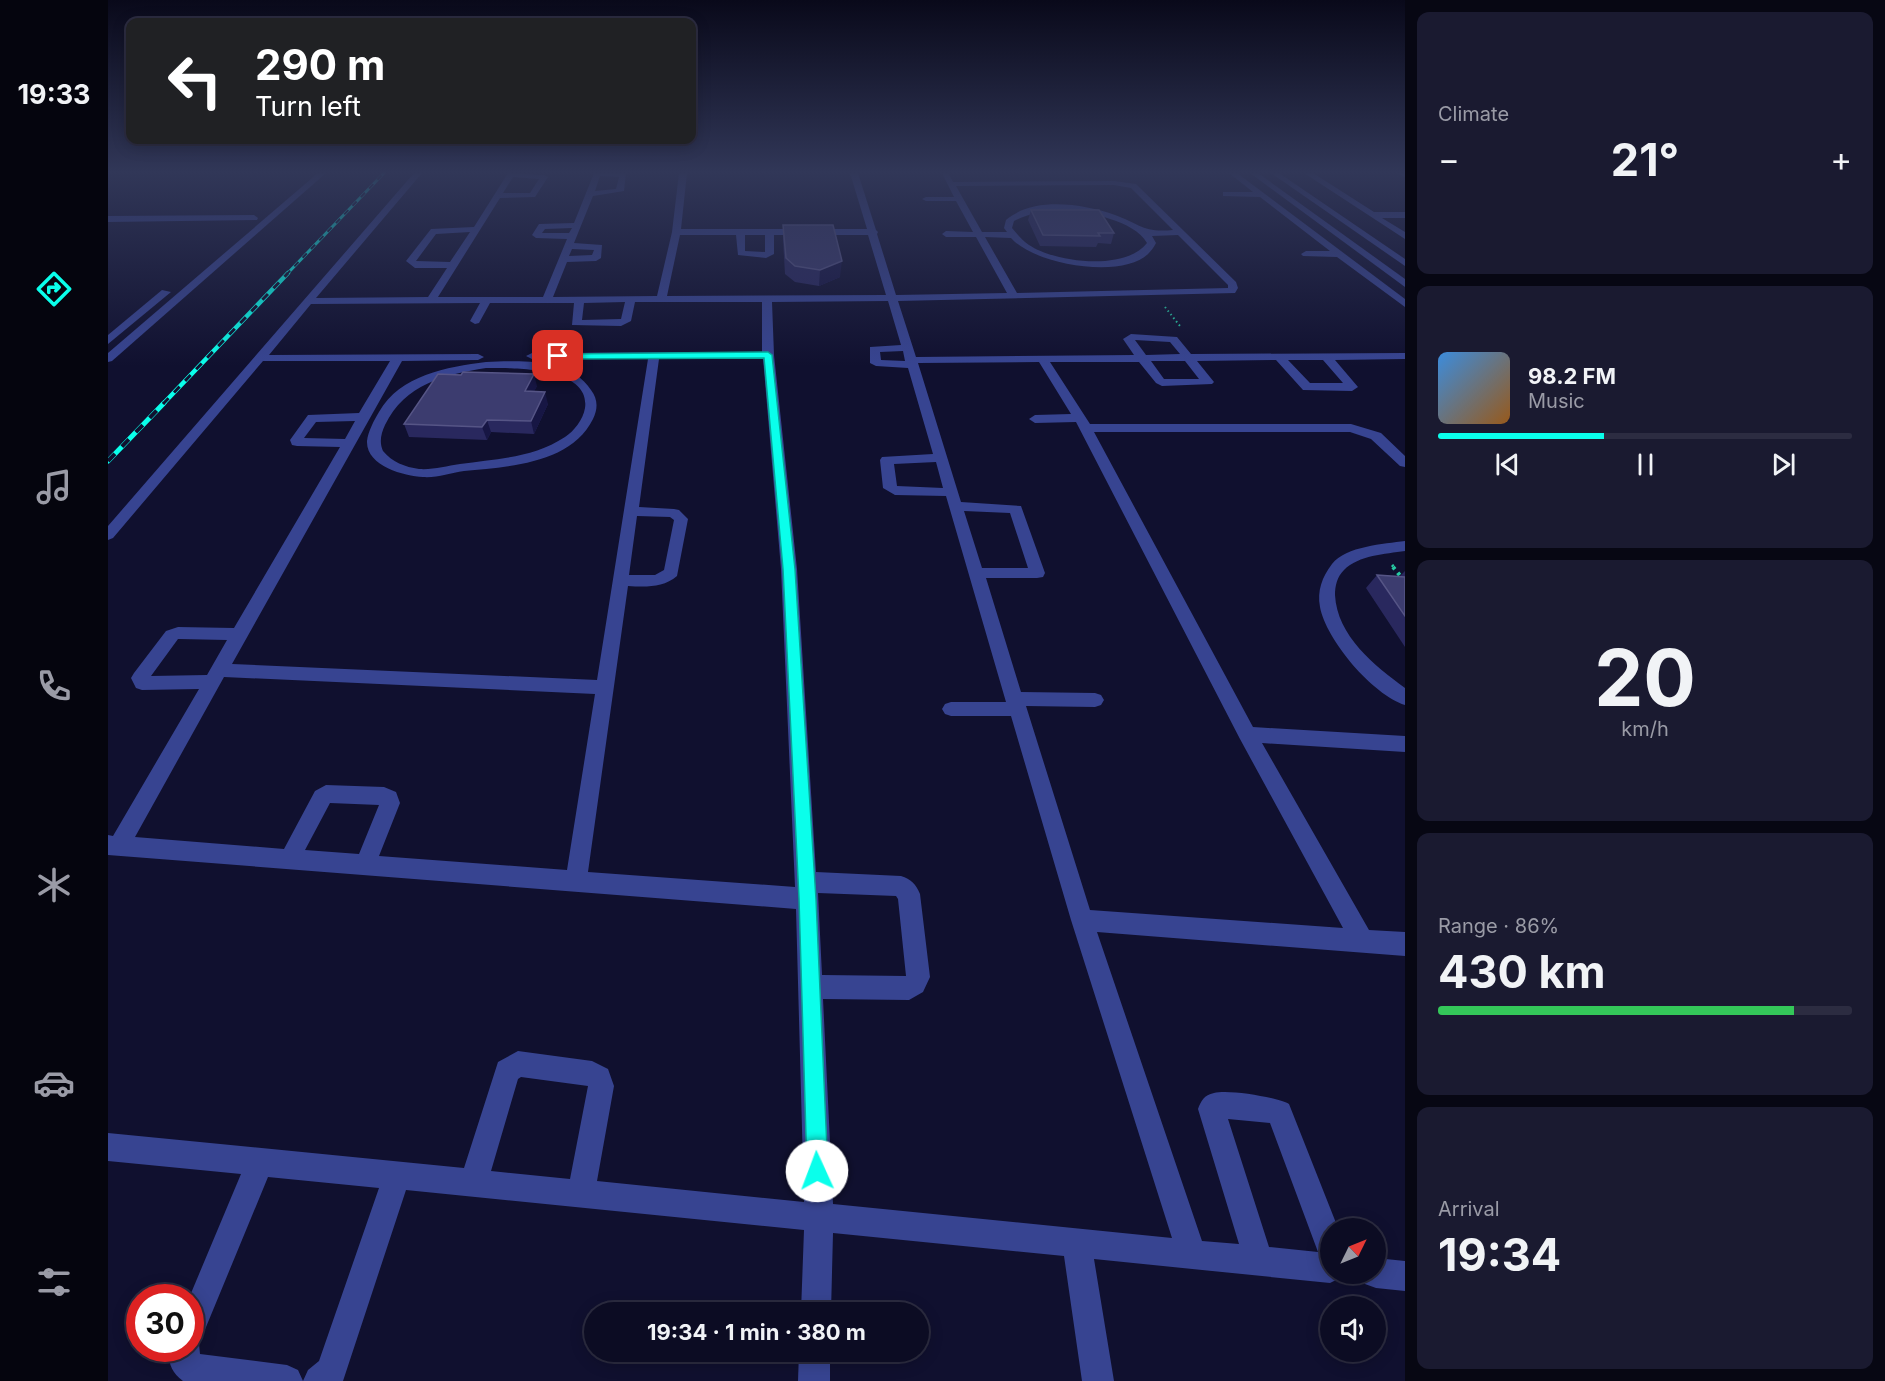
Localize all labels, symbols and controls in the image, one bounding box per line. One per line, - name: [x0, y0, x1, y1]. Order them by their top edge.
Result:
- text: 290 m: [255, 39, 385, 90]
- icon: left: [156, 42, 234, 120]
- text: 19:33: [17, 78, 91, 111]
- text: Turn left: [255, 90, 361, 123]
- text: Climate: [1438, 102, 1509, 126]
- text: 21°: [1611, 132, 1679, 187]
- text: −: [1438, 139, 1460, 179]
- text: +: [1830, 139, 1852, 179]
- icon: directions: [33, 268, 75, 310]
- pin: [532, 330, 583, 381]
- icon: arrive: [541, 339, 574, 372]
- text: 98.2 FM: [1528, 363, 1616, 389]
- text: Music: [1528, 389, 1585, 413]
- icon: previous: [1491, 448, 1524, 481]
- icon: pause: [1629, 448, 1662, 481]
- icon: next: [1767, 448, 1800, 481]
- icon: music: [33, 466, 75, 508]
- text: 20: [1594, 630, 1696, 725]
- icon: phone: [33, 665, 75, 707]
- text: km/h: [1621, 717, 1669, 741]
- icon: climate: [33, 864, 75, 906]
- text: Range · 86%: [1438, 914, 1559, 938]
- text: 430 km: [1438, 944, 1606, 999]
- icon: car: [33, 1062, 75, 1104]
- position arrow: [785, 1139, 849, 1203]
- text: Arrival: [1438, 1197, 1500, 1221]
- north arrow: [1320, 1218, 1386, 1284]
- map controls: [1320, 1218, 1386, 1362]
- text: 19:34: [1438, 1227, 1561, 1282]
- icon: filters: [33, 1261, 75, 1303]
- speed limit sign: 30: [126, 1284, 204, 1362]
- button: sound: [1320, 1296, 1386, 1362]
- text: 19:34 · 1 min · 380 m: [647, 1319, 866, 1345]

